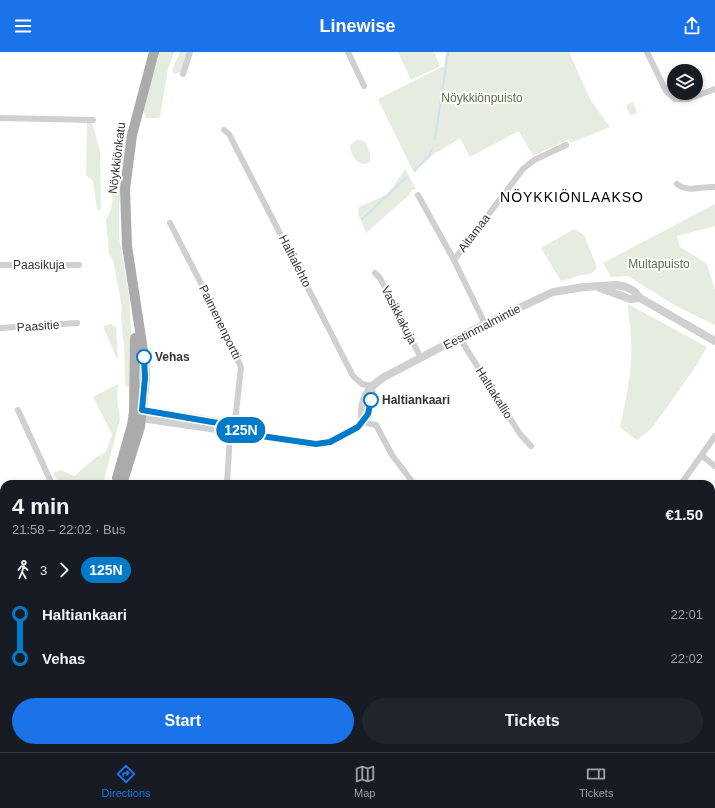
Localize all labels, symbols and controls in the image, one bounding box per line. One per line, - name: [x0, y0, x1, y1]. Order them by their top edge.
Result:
- icon: menu: [12, 15, 34, 37]
- icon: share: [681, 15, 703, 37]
- text: Linewise: [319, 16, 396, 36]
- map controls: [667, 64, 703, 100]
- button: layers: [667, 64, 703, 100]
- park label: Nöykkiönpuisto: [441, 91, 523, 105]
- street label: Nöykkiönkatu: [106, 121, 128, 195]
- district label: NÖYKKIÖNLAAKSO: [500, 188, 644, 205]
- street label: Aitamaa: [455, 211, 493, 255]
- street label: Haltialehto: [276, 233, 314, 290]
- park label: Multapuisto: [628, 257, 690, 271]
- street label: Paasikuja: [13, 258, 65, 272]
- street label: Paimenenportti: [196, 283, 244, 361]
- street label: Vasikkakuja: [378, 284, 420, 347]
- street label: Eestinmalmintie: [441, 301, 523, 352]
- street label: Paasitie: [16, 318, 60, 334]
- marker: Vehas: [136, 349, 152, 365]
- place label: Vehas: [155, 350, 190, 364]
- street label: Haltiakallio: [473, 365, 515, 422]
- marker: Haltiankaari: [363, 392, 379, 408]
- place label: Haltiankaari: [382, 393, 450, 407]
- line badge: 125N: [213, 417, 269, 443]
- text: 125N: [224, 422, 258, 438]
- text: 4 min: [12, 494, 69, 519]
- text: €1.50: [665, 506, 703, 523]
- text: 21:58 – 22:02 · Bus: [12, 522, 125, 537]
- icon: walk: [12, 559, 34, 581]
- icon: forward: [53, 559, 75, 581]
- text: 125N: [89, 562, 123, 578]
- text: 3: [40, 563, 47, 578]
- text: Haltiankaari: [42, 606, 127, 623]
- text: 22:01: [670, 607, 703, 622]
- text: Vehas: [42, 650, 85, 667]
- text: 22:02: [670, 651, 703, 666]
- button: Start: [12, 698, 354, 744]
- button: Tickets: [362, 698, 703, 744]
- tab: Directions: [102, 763, 151, 799]
- tab: Map: [354, 763, 376, 799]
- tab: Tickets: [579, 763, 613, 799]

